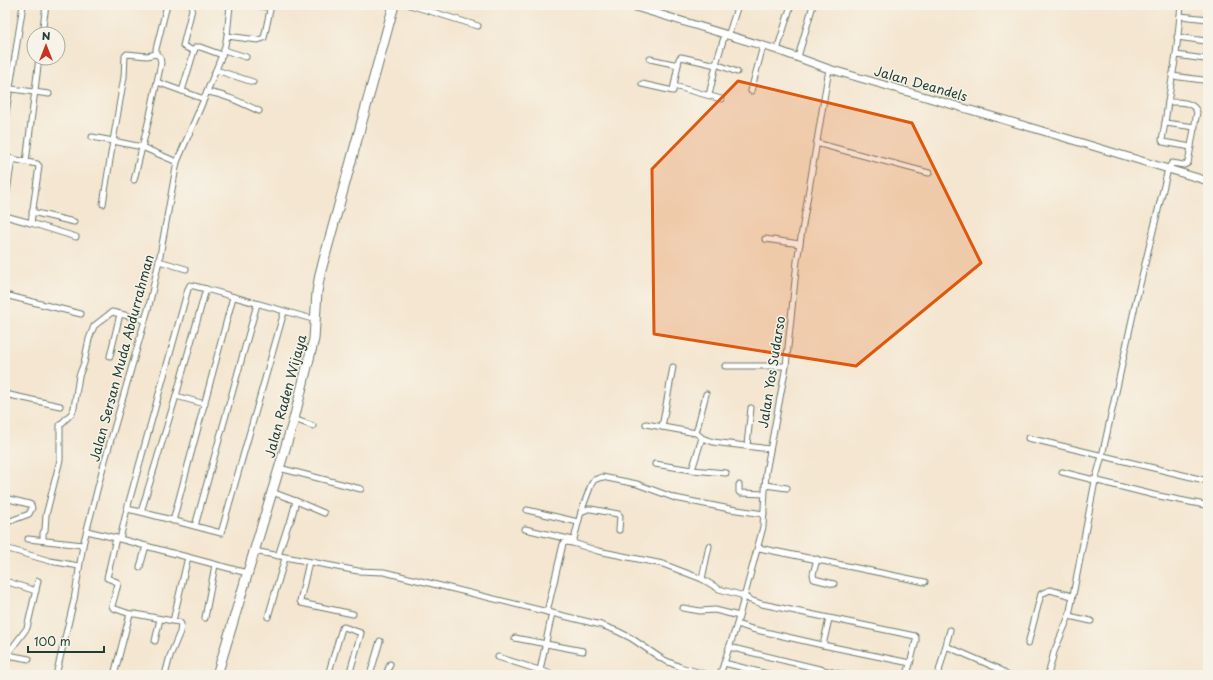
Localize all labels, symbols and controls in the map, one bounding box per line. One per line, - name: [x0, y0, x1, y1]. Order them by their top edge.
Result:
- north arrow: [26, 26, 66, 66]
- text: N: [42, 27, 51, 44]
- street label: Jalan Deandels: [872, 61, 970, 105]
- street label: Jalan Sersan Muda Abdurrahman: [84, 252, 158, 464]
- street label: Jalan Yos Sudarso: [753, 315, 789, 429]
- street label: Jalan Raden Wijaya: [259, 332, 311, 460]
- scale bar: [28, 628, 104, 654]
- text: 100 m: [34, 632, 71, 650]

